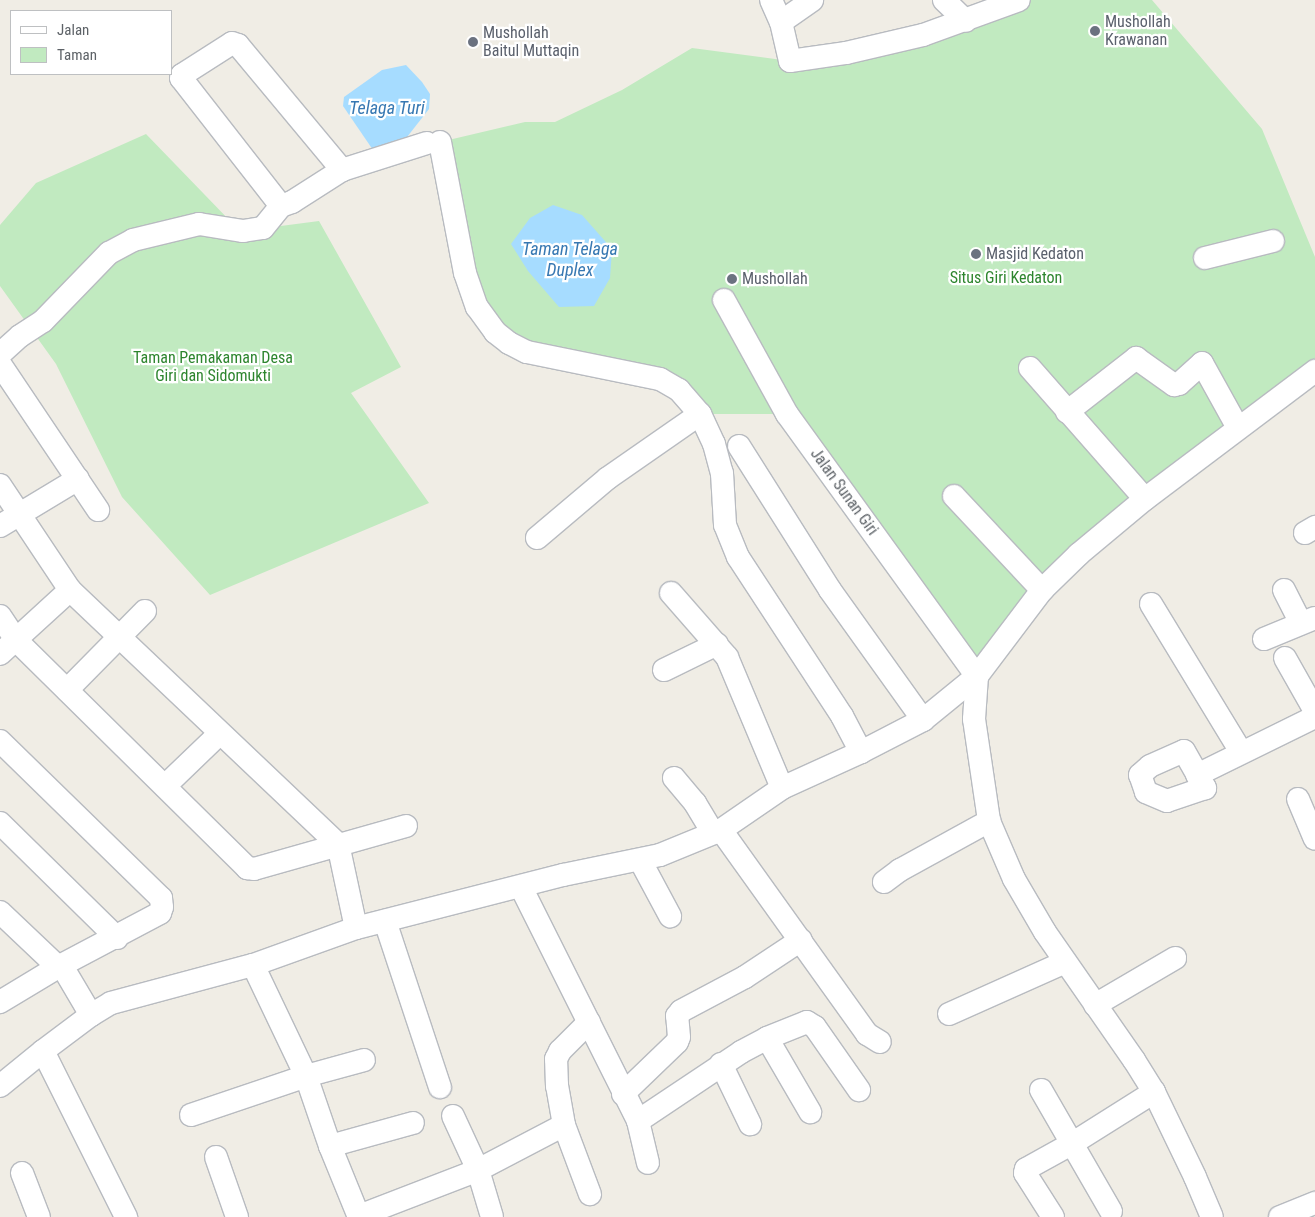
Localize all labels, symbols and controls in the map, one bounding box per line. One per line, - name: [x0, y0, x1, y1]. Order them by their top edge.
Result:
- legend: [10, 10, 172, 75]
- place label: Mushollah Krawanan: [1105, 12, 1171, 50]
- text: Jalan: [57, 21, 89, 39]
- place label: Mushollah Baitul Muttaqin: [483, 23, 579, 61]
- marker: Mushollah Krawanan: [1089, 25, 1101, 37]
- marker: Mushollah Baitul Muttaqin: [467, 36, 479, 48]
- text: Taman: [57, 46, 97, 64]
- water label: Telaga Turi: [349, 97, 425, 119]
- water label: Taman Telaga Duplex: [522, 239, 618, 282]
- place label: Masjid Kedaton: [986, 244, 1084, 264]
- marker: Masjid Kedaton: [970, 248, 982, 260]
- park label: Situs Giri Kedaton: [950, 268, 1062, 288]
- place label: Mushollah: [742, 269, 808, 289]
- marker: Mushollah: [726, 273, 738, 285]
- park label: Taman Pemakaman Desa Giri dan Sidomukti: [133, 348, 293, 386]
- street label: Jalan Sunan Giri: [806, 445, 882, 539]

